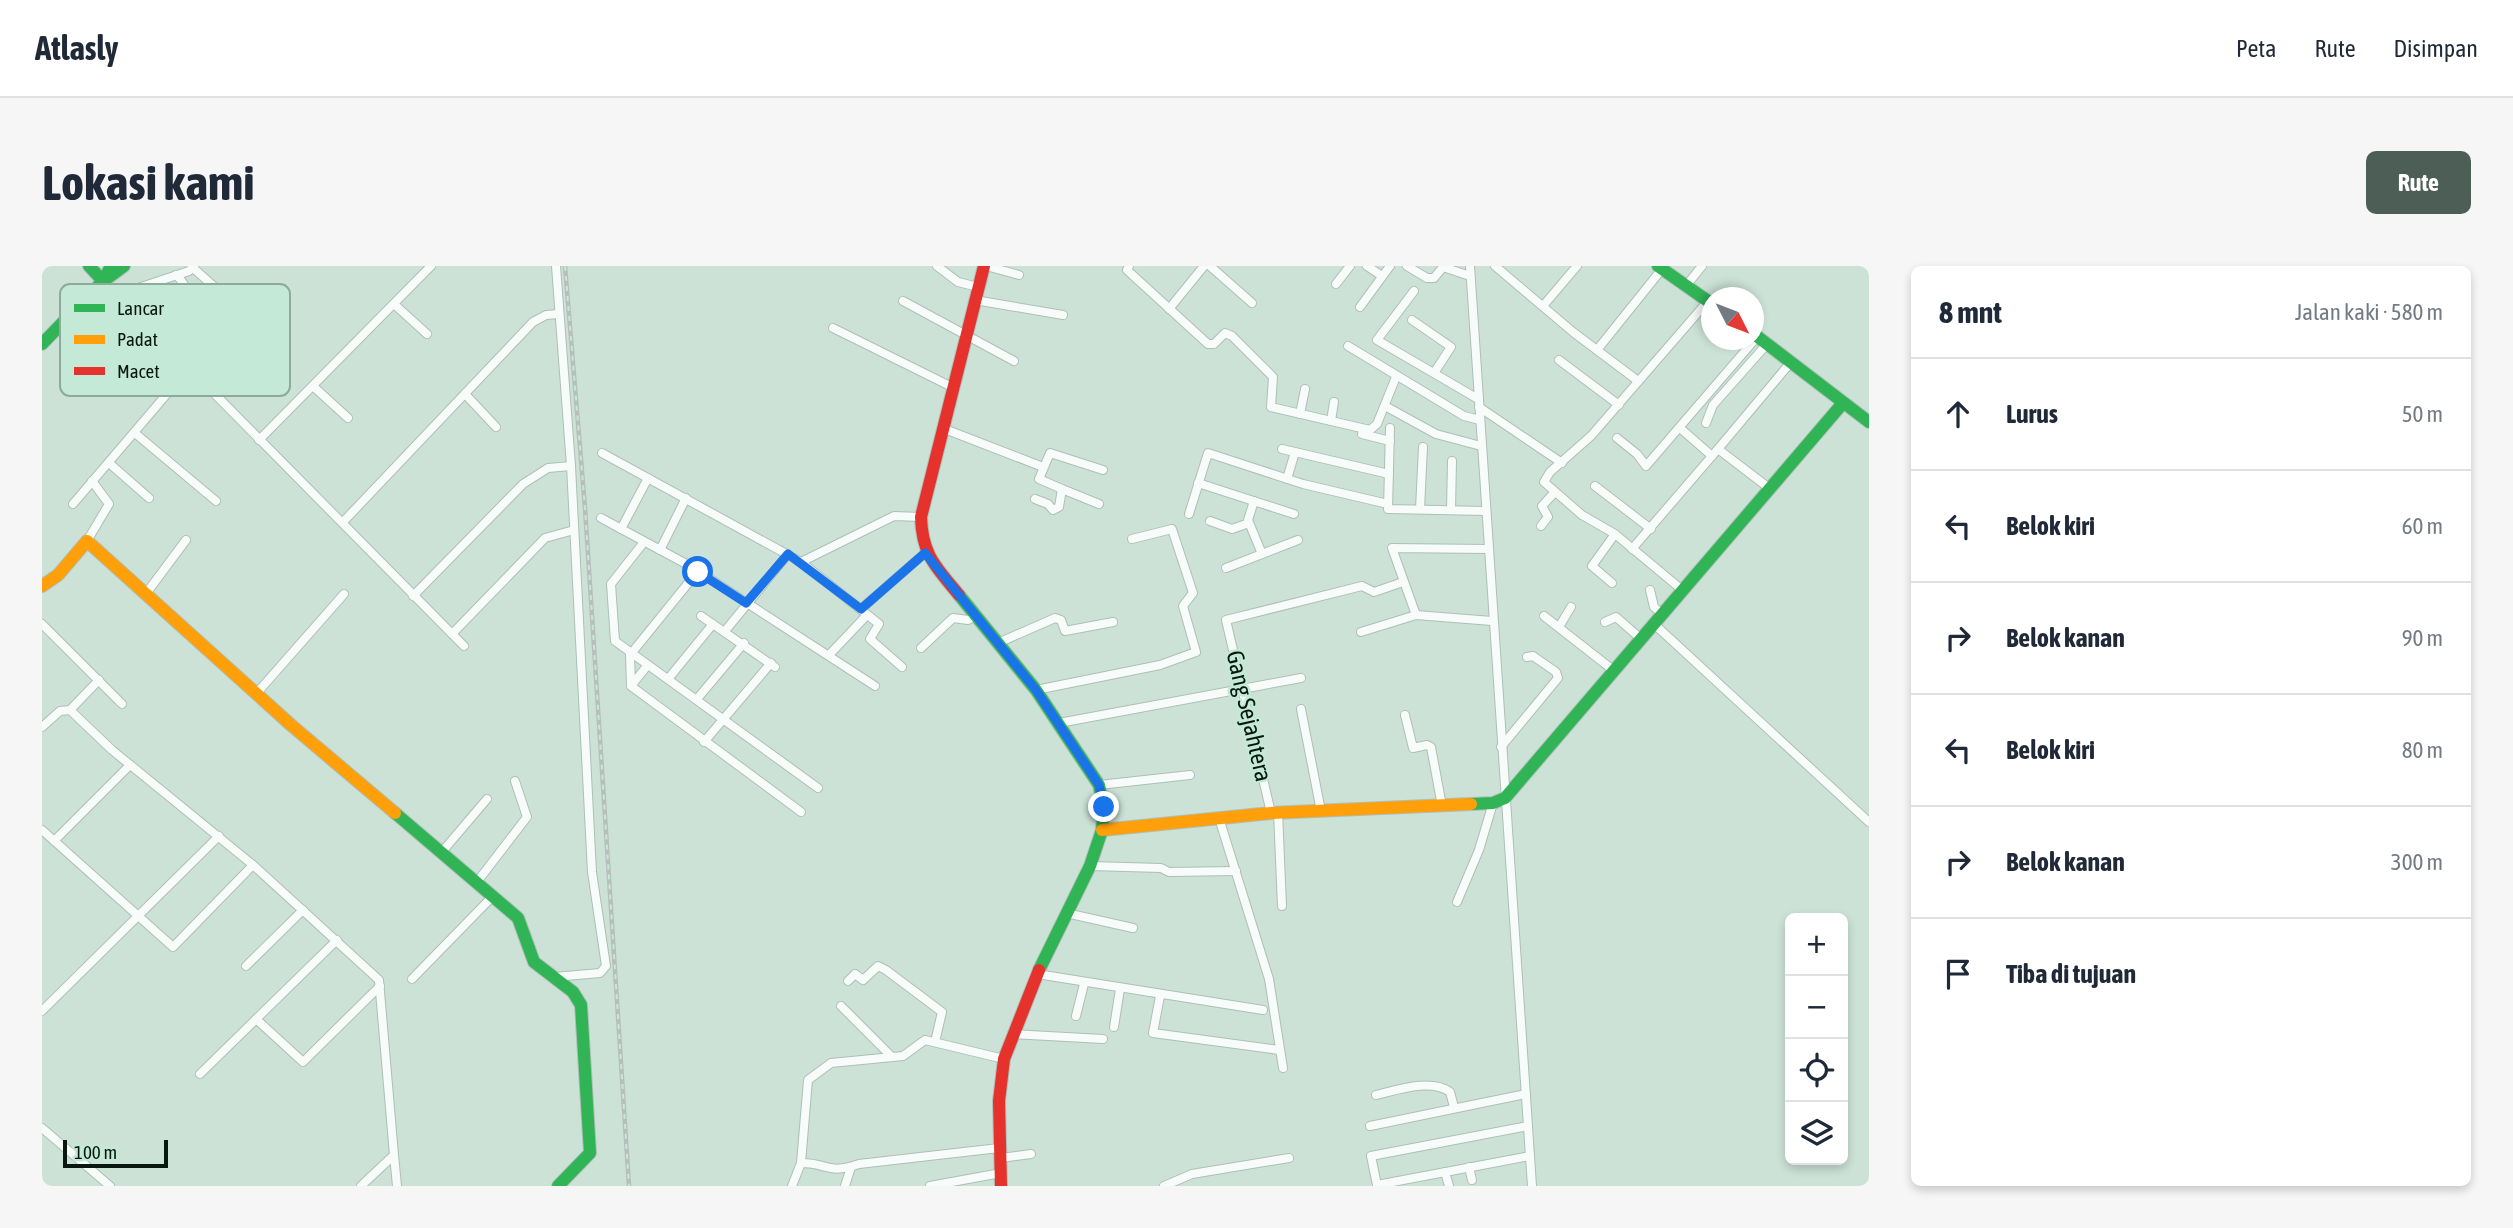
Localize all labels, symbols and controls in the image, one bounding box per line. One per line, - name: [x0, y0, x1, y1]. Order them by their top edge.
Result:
- text: Atlasly: [35, 29, 118, 67]
- text: Peta: [2236, 35, 2276, 62]
- text: Rute: [2314, 35, 2356, 62]
- text: Disimpan: [2394, 35, 2478, 62]
- button: Rute: [2366, 151, 2471, 214]
- text: Lokasi kami: [42, 154, 255, 210]
- legend: [60, 284, 290, 396]
- north arrow: [1701, 287, 1764, 350]
- text: 8 mnt: [1939, 295, 2002, 329]
- text: Lancar: [117, 297, 164, 319]
- text: Jalan kaki · 580 m: [2295, 299, 2443, 325]
- text: Padat: [117, 328, 158, 350]
- text: Macet: [117, 360, 160, 382]
- icon: ahead: [1939, 395, 1977, 433]
- text: Lurus: [2006, 399, 2058, 429]
- text: 50 m: [2402, 401, 2443, 427]
- icon: left: [1939, 507, 1977, 545]
- text: Belok kiri: [2006, 511, 2095, 541]
- text: 60 m: [2402, 513, 2443, 539]
- route start: [682, 556, 713, 587]
- icon: right: [1939, 619, 1977, 657]
- text: Belok kanan: [2006, 623, 2125, 653]
- text: 90 m: [2402, 625, 2443, 651]
- street label: Gang Sejahtera: [1221, 648, 1278, 784]
- icon: left: [1939, 731, 1977, 769]
- text: Belok kiri: [2006, 735, 2095, 765]
- text: 80 m: [2402, 737, 2443, 763]
- route end: [1088, 791, 1119, 822]
- icon: right: [1939, 843, 1977, 881]
- text: Belok kanan: [2006, 847, 2125, 877]
- text: 300 m: [2391, 849, 2443, 875]
- map controls: [1785, 913, 1848, 1165]
- button: +: [1785, 913, 1848, 976]
- icon: arrive: [1939, 955, 1977, 993]
- text: Tiba di tujuan: [2006, 959, 2136, 989]
- button: −: [1785, 976, 1848, 1039]
- button: locate: [1785, 1039, 1848, 1102]
- button: layers: [1785, 1102, 1848, 1165]
- scale bar: [63, 1137, 168, 1169]
- text: 100 m: [74, 1141, 117, 1163]

